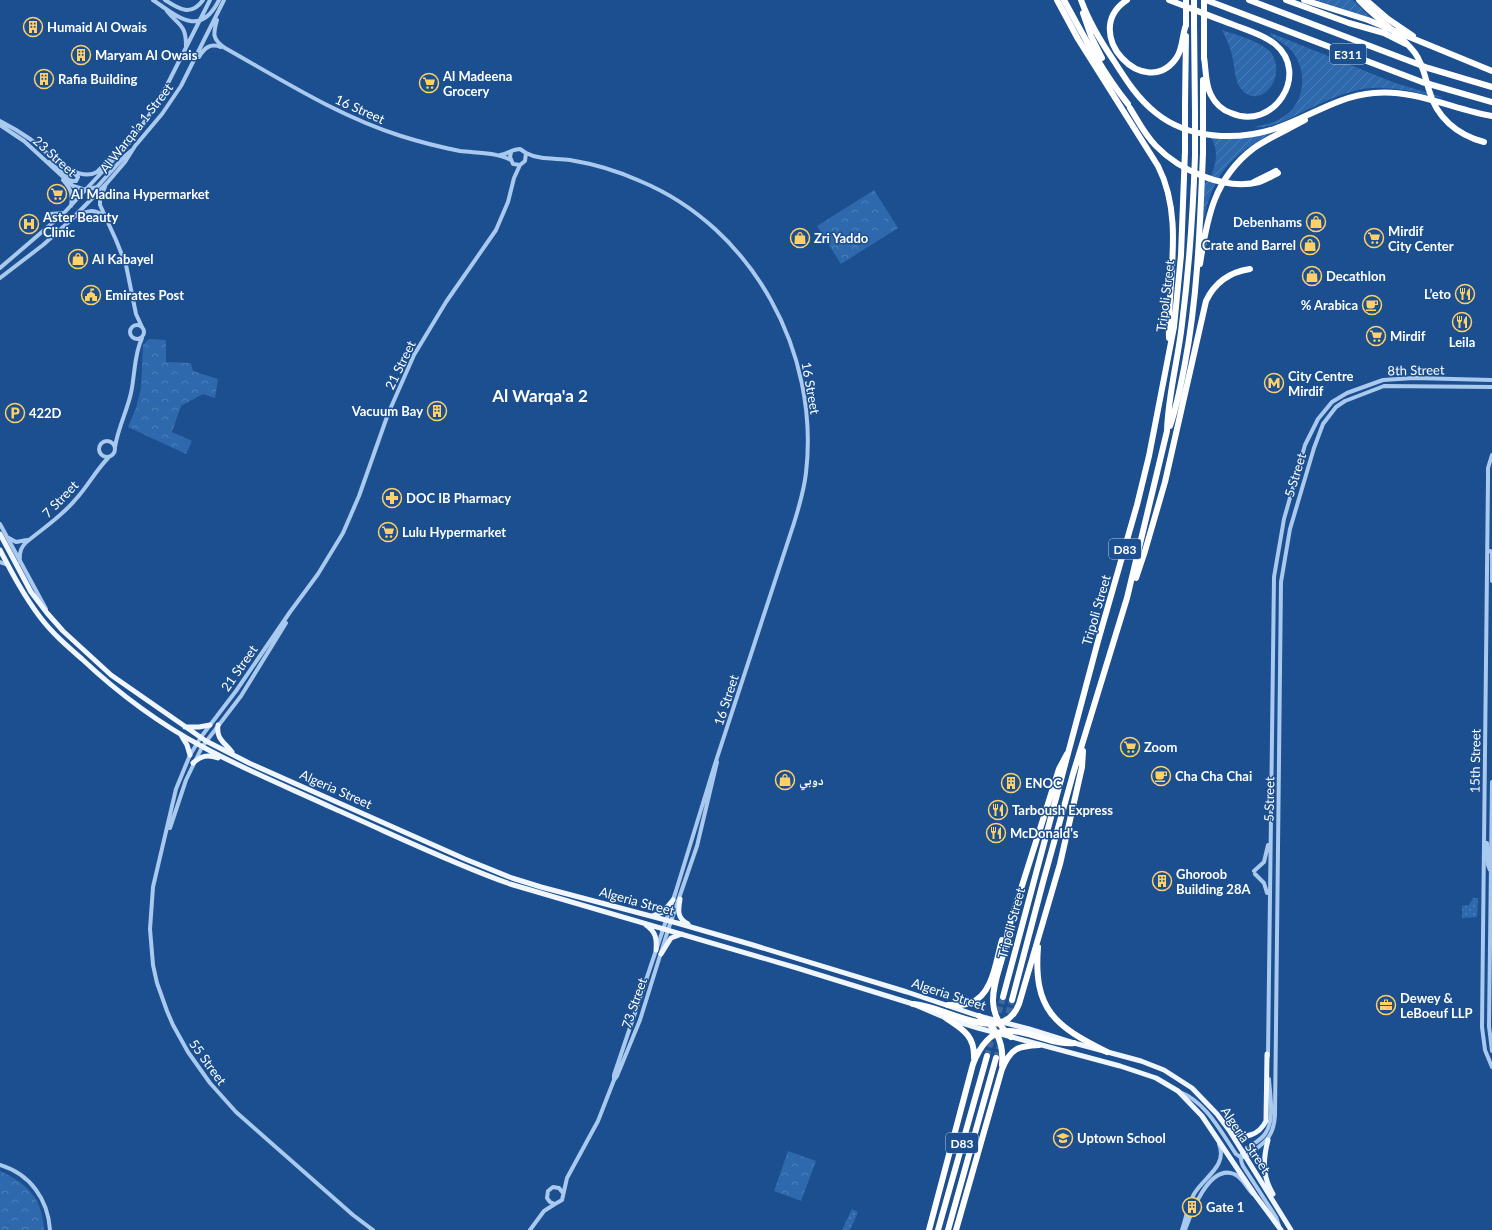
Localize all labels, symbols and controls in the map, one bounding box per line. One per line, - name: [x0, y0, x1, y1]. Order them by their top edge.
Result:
- building icon: Humaid Al Owais: [22, 16, 44, 38]
- place label: Humaid Al Owais: [47, 19, 147, 35]
- building icon: Maryam Al Owais: [70, 44, 92, 66]
- road number: E311: [1330, 44, 1366, 64]
- place label: Maryam Al Owais: [95, 47, 198, 63]
- building icon: Rafia Building: [33, 68, 55, 90]
- place label: Al Madeena Grocery: [442, 68, 512, 99]
- place label: Rafia Building: [58, 71, 138, 87]
- supermarket icon: Al Madeena Grocery: [418, 72, 440, 94]
- street label: Al Warqa'a 1 Street: [96, 80, 176, 176]
- street label: 16 Street: [333, 91, 388, 127]
- street label: 23 Street: [30, 132, 80, 180]
- supermarket icon: Al Madina Hypermarket: [46, 183, 68, 205]
- place label: Al Madina Hypermarket: [70, 186, 210, 202]
- place label: Aster Beauty Clinic: [42, 209, 118, 240]
- shop icon: Debenhams: [1305, 211, 1327, 233]
- hospital icon: Aster Beauty Clinic: [18, 213, 40, 235]
- place label: Debenhams: [1233, 214, 1302, 230]
- place label: Mirdif City Center: [1388, 223, 1454, 254]
- shop icon: Zri Yaddo: [789, 227, 811, 249]
- supermarket icon: Mirdif City Center: [1363, 227, 1385, 249]
- place label: Zri Yaddo: [814, 230, 869, 246]
- shop icon: Crate and Barrel: [1299, 234, 1321, 256]
- place label: Crate and Barrel: [1202, 237, 1296, 253]
- shop icon: Al Kabayel: [67, 248, 89, 270]
- place label: Al Kabayel: [91, 251, 154, 267]
- street label: Tripoli Street: [1153, 259, 1177, 333]
- shop icon: Decathlon: [1301, 265, 1323, 287]
- place label: Decathlon: [1326, 268, 1386, 284]
- restaurant icon: L’eto: [1454, 283, 1476, 305]
- public building icon: Emirates Post: [80, 284, 102, 306]
- place label: L’eto: [1424, 286, 1452, 302]
- place label: Emirates Post: [105, 287, 184, 303]
- cafe icon: % Arabica: [1361, 294, 1383, 316]
- place label: % Arabica: [1301, 297, 1358, 313]
- restaurant icon: Leila: [1451, 311, 1473, 333]
- supermarket icon: Mirdif: [1365, 325, 1387, 347]
- place label: Mirdif: [1390, 328, 1426, 344]
- place label: Leila: [1449, 334, 1475, 350]
- street label: 21 Street: [381, 338, 419, 392]
- street label: 16 Street: [799, 361, 824, 416]
- street label: 8th Street: [1387, 361, 1445, 378]
- place label: City Centre Mirdif: [1288, 368, 1354, 399]
- metro station icon: City Centre Mirdif: [1263, 372, 1285, 394]
- district label: Al Warqa'a 2: [491, 385, 588, 406]
- building icon: Vacuum Bay: [426, 400, 448, 422]
- parking icon: 422D: [4, 402, 26, 424]
- place label: Vacuum Bay: [351, 403, 423, 419]
- place label: 422D: [29, 405, 62, 421]
- street label: 5 Street: [1281, 451, 1309, 499]
- street label: 7 Street: [39, 477, 82, 521]
- pharmacy icon: DOC IB Pharmacy: [381, 487, 403, 509]
- place label: DOC IB Pharmacy: [406, 490, 511, 506]
- supermarket icon: Lulu Hypermarket: [377, 521, 399, 543]
- place label: Lulu Hypermarket: [402, 524, 506, 540]
- road number: D83: [1109, 539, 1141, 559]
- street label: Tripoli Street: [1078, 573, 1114, 647]
- street label: 21 Street: [217, 642, 261, 694]
- street label: 16 Street: [710, 672, 742, 728]
- street label: 15th Street: [1466, 728, 1484, 793]
- supermarket icon: Zoom: [1119, 736, 1141, 758]
- place label: Zoom: [1144, 739, 1178, 755]
- cafe icon: Cha Cha Chai: [1150, 765, 1172, 787]
- street label: Algeria Street: [297, 766, 375, 812]
- place label: Cha Cha Chai: [1175, 768, 1252, 784]
- shop icon: دوبي: [774, 769, 796, 791]
- place label: دوبي: [799, 772, 824, 791]
- building icon: ENOC: [1000, 772, 1022, 794]
- place label: ENOC: [1025, 775, 1062, 791]
- street label: 5 Street: [1261, 776, 1277, 822]
- restaurant icon: Tarboush Express: [987, 799, 1009, 821]
- place label: Tarboush Express: [1012, 802, 1113, 818]
- restaurant icon: McDonald's: [985, 822, 1007, 844]
- place label: McDonald's: [1010, 825, 1079, 841]
- place label: Ghoroob Building 28A: [1176, 866, 1251, 897]
- building icon: Ghoroob Building 28A: [1151, 870, 1173, 892]
- street label: Algeria Street: [598, 883, 677, 919]
- street label: Tripoli Street: [994, 886, 1028, 960]
- street label: Algeria Street: [910, 974, 989, 1014]
- street label: 73 Street: [618, 975, 650, 1030]
- place label: Dewey & LeBoeuf LLP: [1400, 990, 1473, 1021]
- office icon: Dewey & LeBoeuf LLP: [1375, 994, 1397, 1016]
- street label: 55 Street: [186, 1036, 230, 1088]
- street label: Algeria Street: [1218, 1104, 1274, 1177]
- school or university icon: Uptown School: [1052, 1127, 1074, 1149]
- place label: Uptown School: [1077, 1130, 1166, 1146]
- road number: D83: [946, 1133, 978, 1153]
- building icon: Gate 1: [1181, 1196, 1203, 1218]
- place label: Gate 1: [1206, 1199, 1244, 1215]

